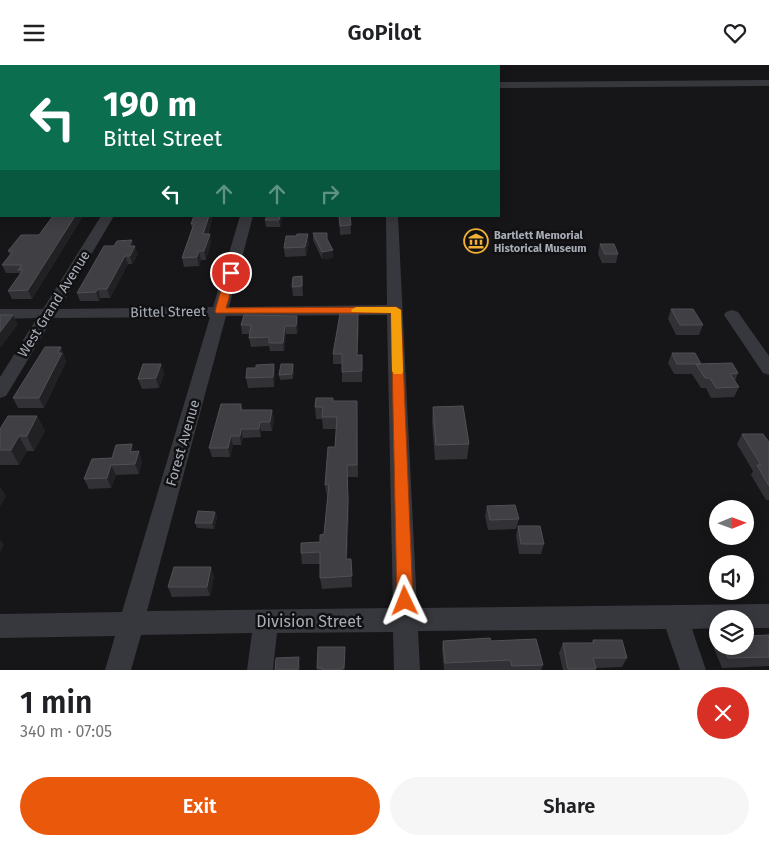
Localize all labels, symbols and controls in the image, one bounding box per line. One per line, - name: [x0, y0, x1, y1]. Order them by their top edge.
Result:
- icon: menu: [20, 19, 48, 47]
- text: GoPilot: [348, 19, 421, 46]
- icon: heart: [721, 19, 749, 47]
- text: 190 m: [103, 83, 197, 125]
- icon: left: [20, 85, 85, 150]
- text: Bittel Street: [103, 125, 222, 152]
- icon: left: [157, 180, 185, 208]
- icon: ahead: [210, 180, 238, 208]
- icon: ahead: [263, 180, 291, 208]
- icon: right: [316, 180, 344, 208]
- museum icon: Bartlett Memorial Historical Museum: [463, 228, 489, 254]
- place label: Bartlett Memorial Historical Museum: [494, 229, 587, 255]
- street label: West Grand Avenue: [14, 248, 94, 360]
- pin: [210, 252, 252, 294]
- icon: arrive: [217, 259, 245, 287]
- street label: Bittel Street: [130, 303, 207, 321]
- street label: Forest Avenue: [163, 398, 203, 488]
- north arrow: [709, 500, 754, 545]
- map controls: [709, 500, 754, 655]
- button: sound: [709, 555, 754, 600]
- position arrow: [378, 574, 430, 626]
- button: layers: [709, 610, 754, 655]
- street label: Division Street: [256, 612, 362, 631]
- text: 1 min: [20, 685, 92, 721]
- button: close: [697, 687, 749, 739]
- text: 340 m · 07:05: [20, 722, 112, 741]
- button: Exit: [20, 777, 380, 835]
- button: Share: [390, 777, 749, 835]

